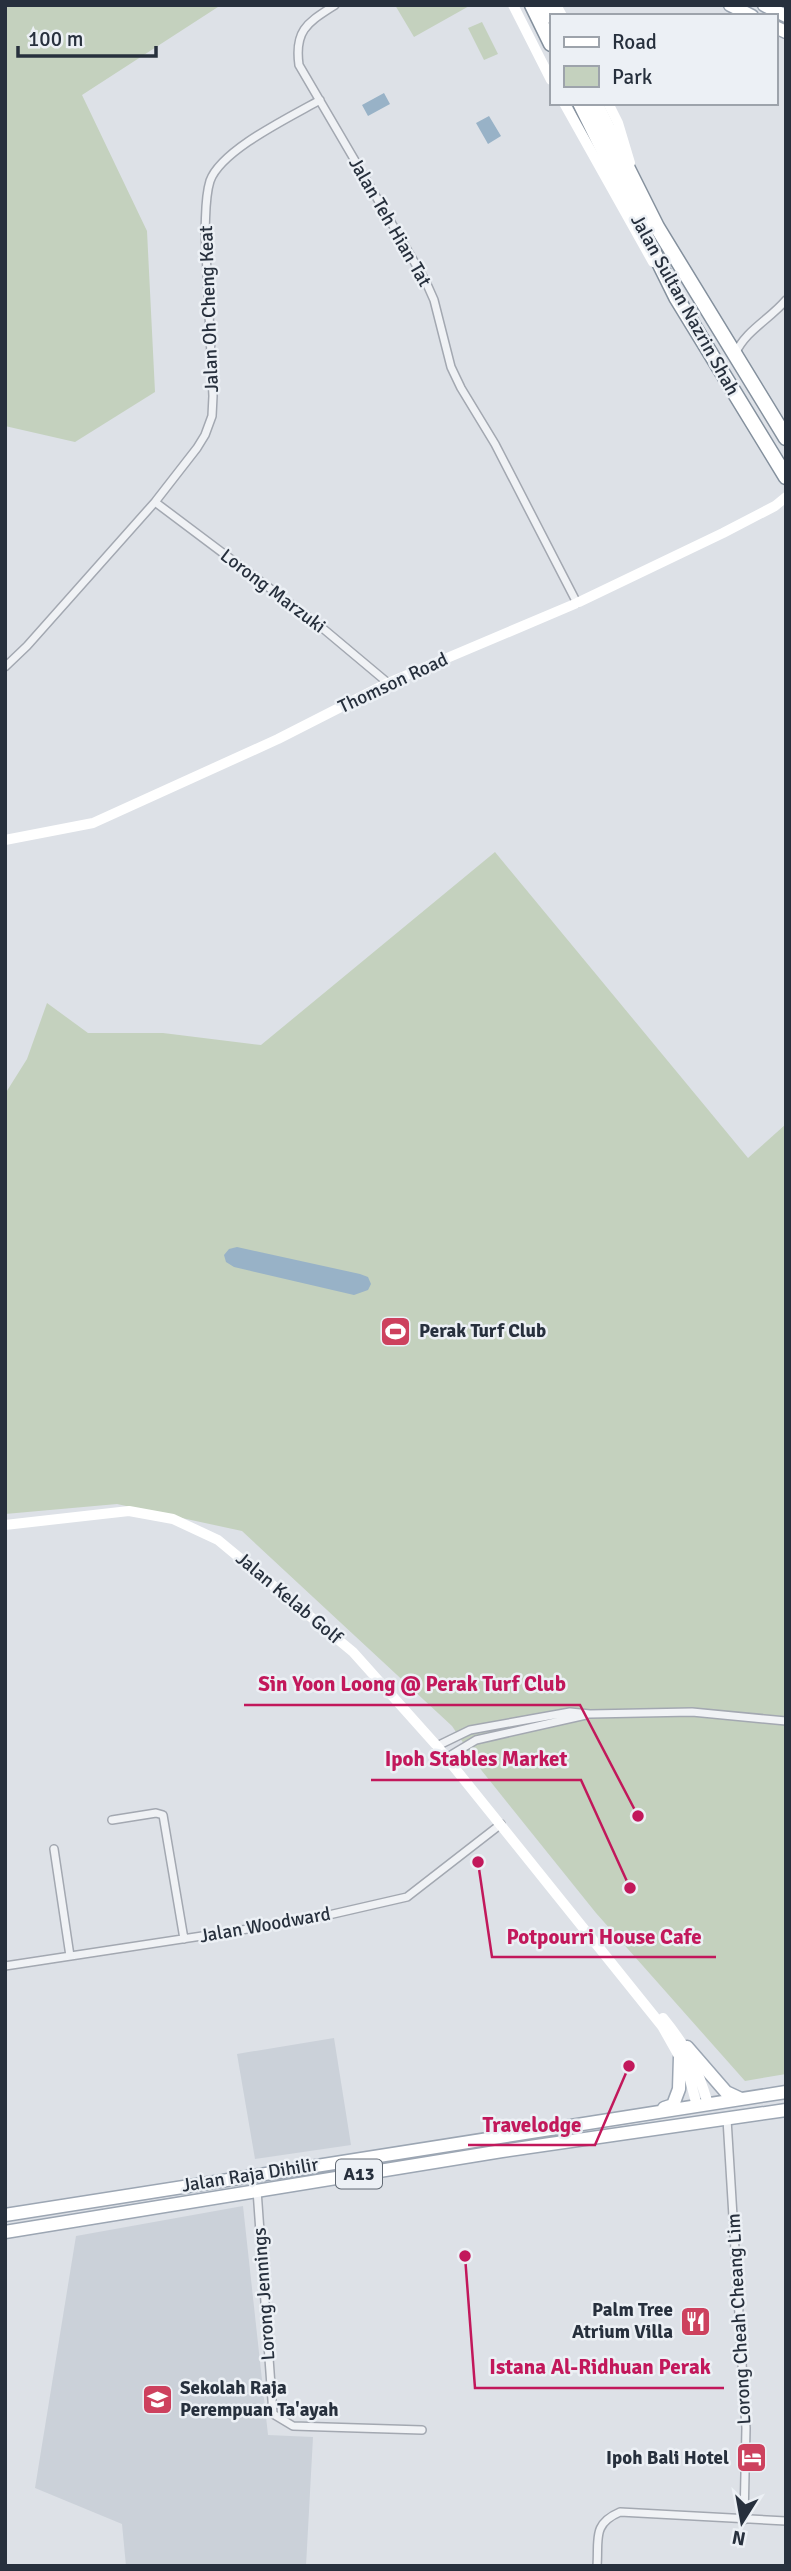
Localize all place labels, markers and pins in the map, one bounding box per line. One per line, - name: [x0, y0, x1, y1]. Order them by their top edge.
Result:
- sports icon: Perak Turf Club: [379, 1314, 413, 1348]
- place label: Perak Turf Club: [419, 1319, 546, 1343]
- callout: Sin Yoon Loong @ Perak Turf Club: [244, 1663, 580, 1705]
- callout: Ipoh Stables Market: [371, 1738, 581, 1780]
- callout: Potpourri House Cafe: [492, 1915, 716, 1957]
- callout: Travelodge: [468, 2103, 595, 2145]
- place label: Palm Tree Atrium Villa: [572, 2298, 673, 2344]
- restaurant icon: Palm Tree Atrium Villa: [679, 2304, 713, 2338]
- callout: Istana Al-Ridhuan Perak: [475, 2346, 724, 2388]
- place label: Sekolah Raja Perempuan Ta'ayah: [180, 2376, 339, 2422]
- school or university icon: Sekolah Raja Perempuan Ta'ayah: [140, 2382, 174, 2416]
- hotel icon: Ipoh Bali Hotel: [735, 2441, 769, 2475]
- place label: Ipoh Bali Hotel: [606, 2446, 729, 2470]

